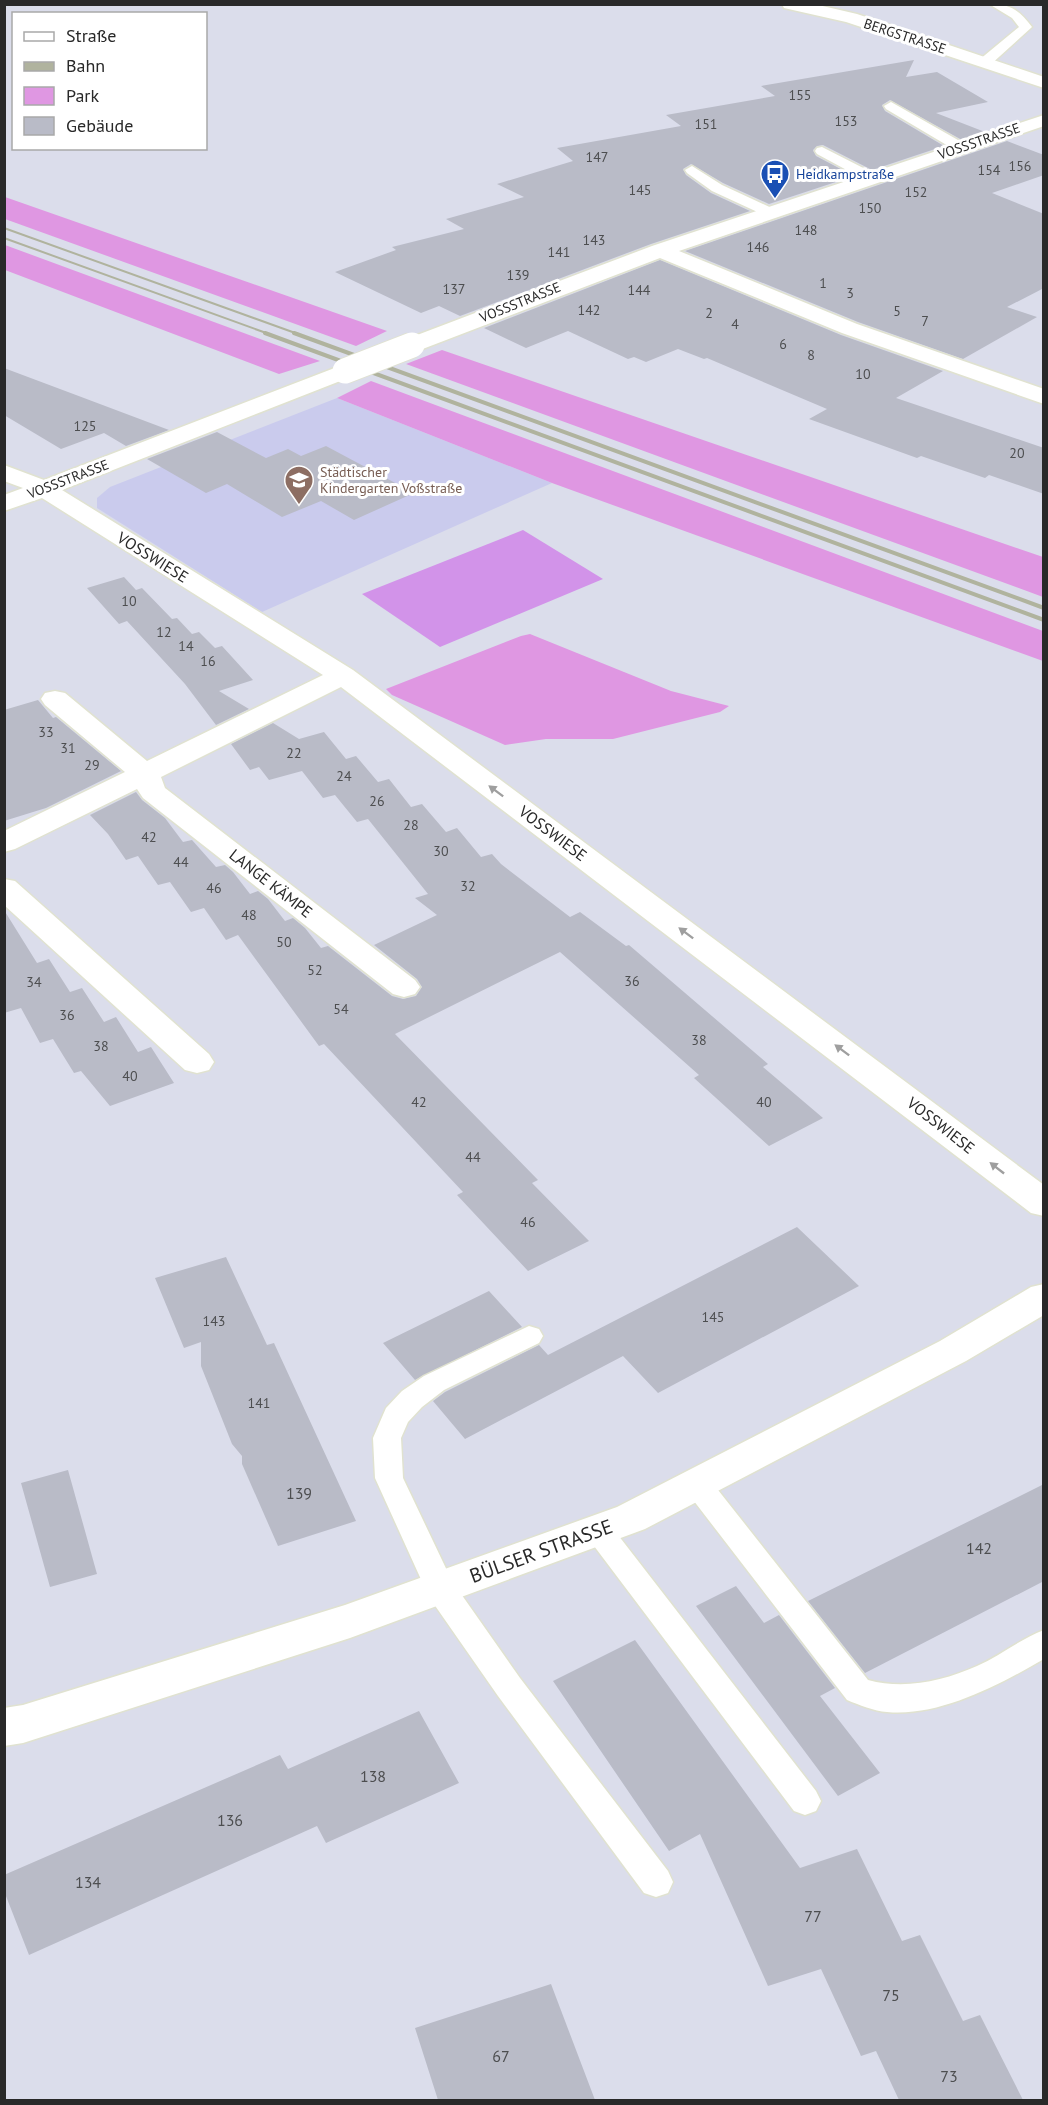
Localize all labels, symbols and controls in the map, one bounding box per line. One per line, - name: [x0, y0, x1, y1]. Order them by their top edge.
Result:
- legend: [12, 12, 207, 150]
- street label: BERGSTRASSE: [861, 14, 949, 58]
- text: Straße: [66, 24, 117, 47]
- text: Bahn: [66, 54, 105, 77]
- text: Park: [66, 84, 99, 107]
- house number: 155: [789, 86, 811, 104]
- house number: 153: [835, 112, 857, 130]
- text: Gebäude: [66, 114, 133, 137]
- house number: 151: [695, 115, 717, 133]
- street label: VOSSSTRASSE: [935, 119, 1022, 164]
- house number: 147: [586, 148, 608, 166]
- house number: 156: [1009, 157, 1031, 175]
- bus stop icon: Heidkampstraße: [759, 158, 791, 200]
- house number: 154: [978, 161, 1001, 179]
- place label: Heidkampstraße: [796, 165, 894, 183]
- house number: 145: [629, 181, 651, 199]
- house number: 152: [905, 183, 927, 201]
- house number: 150: [859, 199, 882, 217]
- house number: 148: [795, 221, 817, 239]
- house number: 143: [583, 231, 605, 249]
- house number: 146: [747, 238, 769, 256]
- house number: 141: [548, 243, 570, 261]
- house number: 139: [507, 266, 529, 284]
- house number: 1: [819, 274, 827, 292]
- street label: VOSSSTRASSE: [476, 278, 563, 327]
- house number: 137: [443, 280, 465, 298]
- house number: 144: [628, 281, 651, 299]
- house number: 3: [846, 284, 854, 302]
- house number: 142: [578, 301, 600, 319]
- house number: 5: [893, 302, 901, 320]
- house number: 2: [705, 304, 713, 322]
- house number: 7: [921, 312, 929, 330]
- house number: 4: [731, 315, 739, 333]
- house number: 6: [779, 335, 787, 353]
- house number: 8: [807, 346, 815, 364]
- house number: 10: [855, 365, 871, 383]
- house number: 125: [74, 417, 96, 435]
- house number: 20: [1009, 444, 1025, 462]
- street label: VOSSSTRASSE: [24, 455, 111, 503]
- place label: Städtischer Kindergarten Voßstraße: [320, 463, 462, 497]
- school or university icon: Städtischer Kindergarten Voßstraße: [283, 464, 315, 506]
- street label: VOSSWIESE: [113, 527, 192, 587]
- house number: 10: [121, 592, 137, 610]
- house number: 12: [156, 623, 172, 641]
- house number: 14: [178, 637, 194, 655]
- house number: 16: [200, 652, 216, 670]
- house number: 33: [38, 723, 54, 741]
- house number: 31: [60, 739, 76, 757]
- house number: 22: [286, 744, 302, 762]
- house number: 29: [84, 756, 100, 774]
- house number: 24: [336, 767, 352, 785]
- one-way arrow: [489, 785, 505, 797]
- house number: 26: [369, 792, 385, 810]
- street label: VOSSWIESE: [514, 800, 591, 865]
- house number: 28: [403, 816, 419, 834]
- house number: 42: [141, 828, 157, 846]
- house number: 30: [433, 842, 449, 860]
- street label: LANGE KÄMPE: [225, 844, 317, 922]
- house number: 44: [173, 853, 189, 871]
- house number: 32: [460, 877, 476, 895]
- house number: 46: [206, 879, 222, 897]
- house number: 48: [241, 906, 257, 924]
- one-way arrow: [679, 927, 695, 939]
- house number: 50: [276, 933, 292, 951]
- house number: 52: [307, 961, 323, 979]
- house number: 36: [624, 972, 640, 990]
- house number: 34: [26, 973, 42, 991]
- house number: 54: [333, 1000, 349, 1018]
- house number: 36: [59, 1006, 75, 1024]
- house number: 38: [691, 1031, 707, 1049]
- house number: 38: [93, 1037, 109, 1055]
- one-way arrow: [835, 1044, 851, 1056]
- house number: 40: [122, 1067, 138, 1085]
- street label: VOSSWIESE: [902, 1092, 979, 1158]
- house number: 42: [411, 1093, 427, 1111]
- house number: 40: [756, 1093, 772, 1111]
- house number: 44: [465, 1148, 481, 1166]
- one-way arrow: [990, 1163, 1005, 1175]
- house number: 46: [520, 1213, 536, 1231]
- house number: 145: [702, 1308, 724, 1326]
- house number: 143: [203, 1312, 225, 1330]
- house number: 141: [248, 1394, 270, 1412]
- house number: 139: [286, 1483, 312, 1503]
- street label: BÜLSER STRASSE: [466, 1513, 616, 1589]
- house number: 142: [966, 1538, 992, 1558]
- house number: 138: [360, 1766, 386, 1786]
- house number: 136: [217, 1810, 243, 1830]
- house number: 134: [75, 1872, 101, 1892]
- house number: 77: [804, 1906, 822, 1926]
- house number: 75: [882, 1985, 900, 2005]
- house number: 67: [492, 2046, 510, 2066]
- house number: 73: [940, 2066, 958, 2086]

